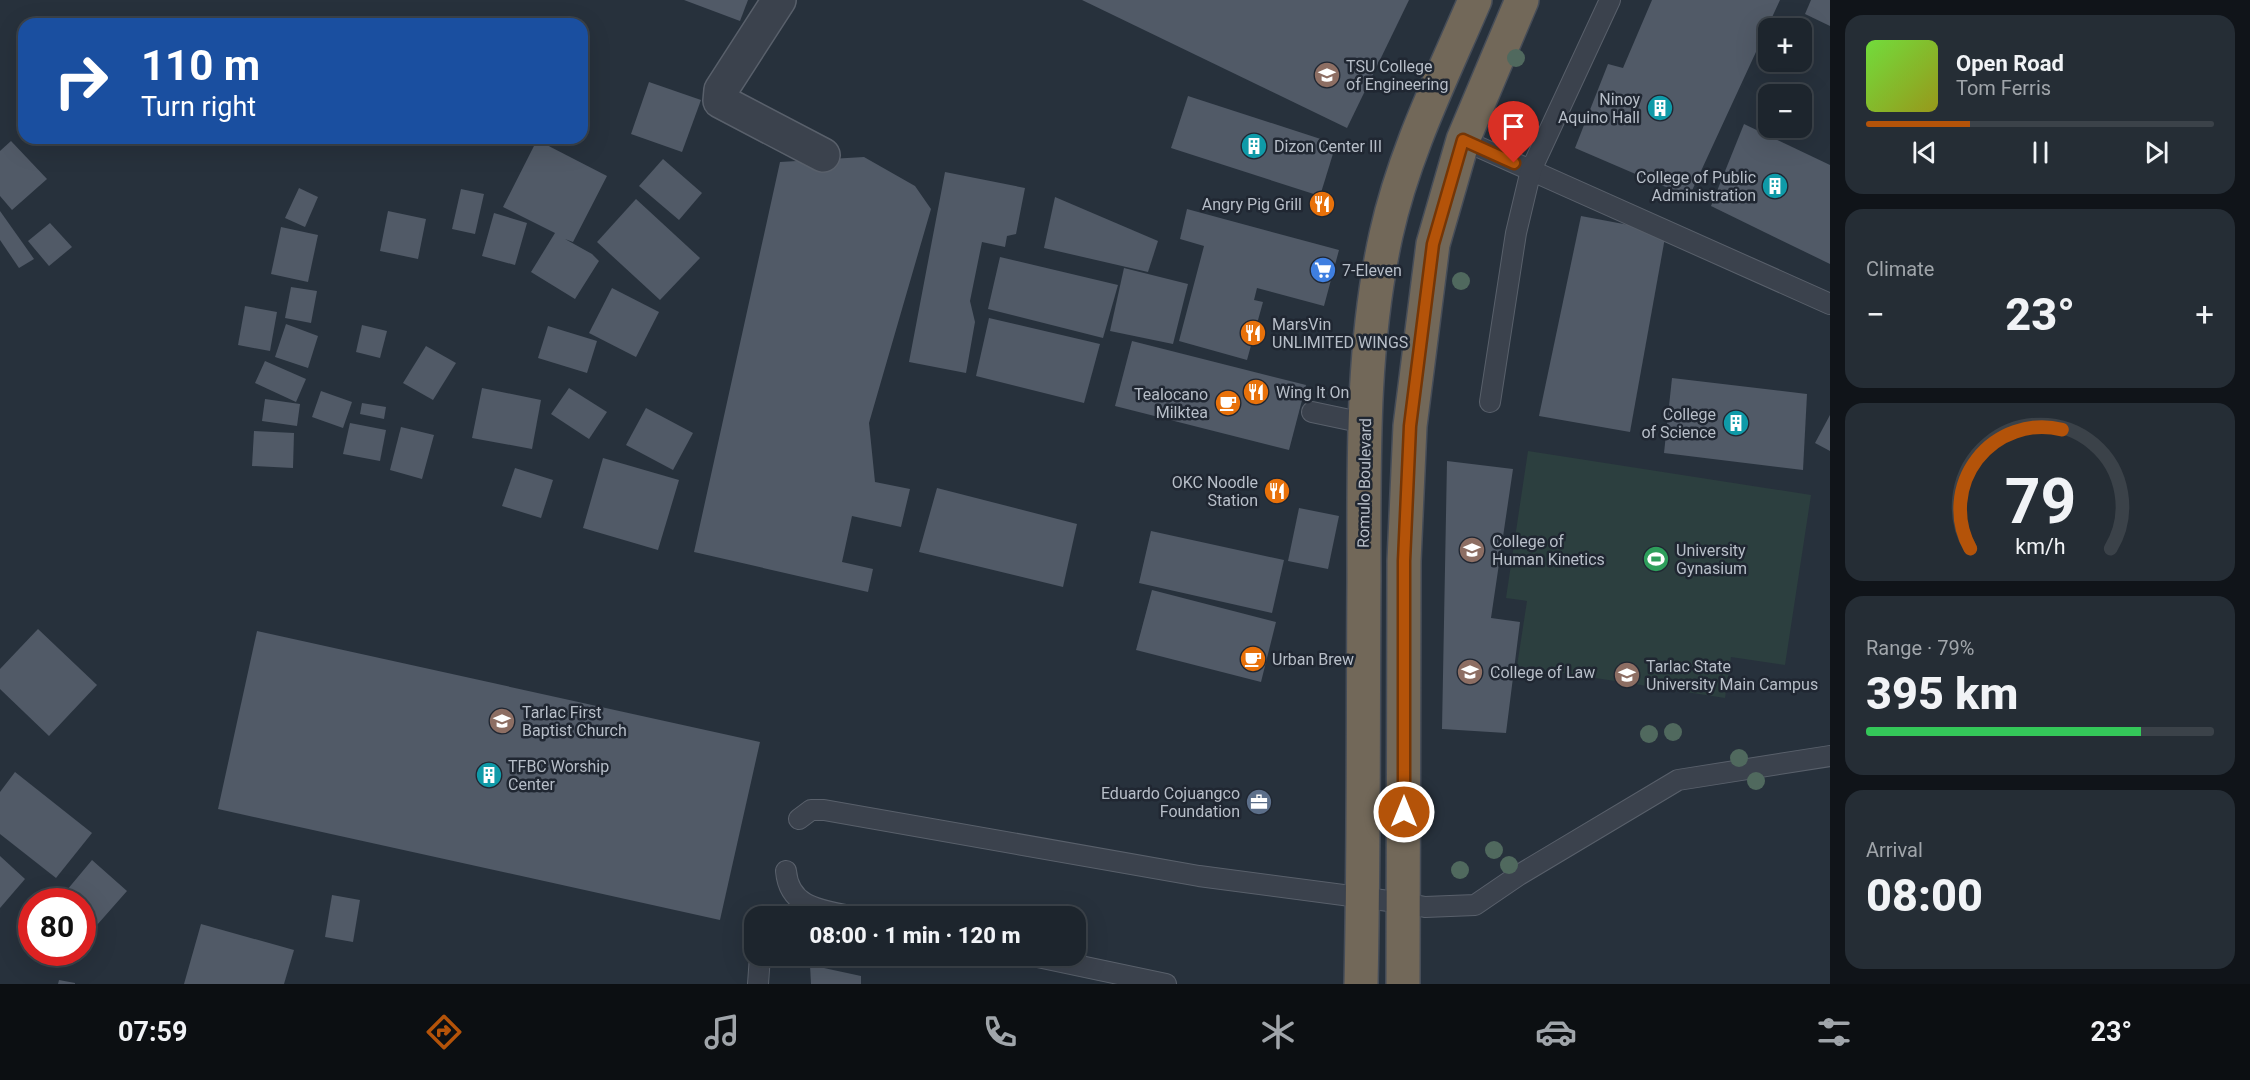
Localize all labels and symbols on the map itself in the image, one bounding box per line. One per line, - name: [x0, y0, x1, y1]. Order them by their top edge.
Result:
- place label: TSU College of Engineering: [1346, 57, 1448, 94]
- school or university icon: TSU College of Engineering: [1312, 60, 1342, 90]
- place label: Ninoy Aquino Hall: [1558, 90, 1640, 127]
- building icon: Ninoy Aquino Hall: [1645, 93, 1675, 123]
- pin: [1488, 101, 1539, 163]
- building icon: Dizon Center III: [1239, 131, 1269, 161]
- place label: Dizon Center III: [1274, 137, 1382, 156]
- place label: College of Public Administration: [1636, 168, 1756, 205]
- building icon: College of Public Administration: [1760, 171, 1790, 201]
- restaurant icon: Angry Pig Grill: [1307, 189, 1337, 219]
- place label: Angry Pig Grill: [1202, 195, 1302, 214]
- supermarket icon: 7-Eleven: [1308, 255, 1338, 285]
- place label: 7-Eleven: [1342, 261, 1402, 280]
- place label: MarsVin UNLIMITED WINGS: [1272, 315, 1408, 352]
- restaurant icon: MarsVin UNLIMITED WINGS: [1238, 318, 1268, 348]
- restaurant icon: Wing It On: [1241, 377, 1271, 407]
- place label: Wing It On: [1276, 383, 1349, 402]
- place label: Tealocano Milktea: [1134, 385, 1208, 422]
- cafe icon: Tealocano Milktea: [1213, 388, 1243, 418]
- place label: College of Science: [1641, 405, 1716, 442]
- building icon: College of Science: [1721, 408, 1751, 438]
- street label: Romulo Boulevard: [1354, 418, 1375, 548]
- place label: OKC Noodle Station: [1172, 473, 1258, 510]
- restaurant icon: OKC Noodle Station: [1262, 476, 1292, 506]
- place label: College of Human Kinetics: [1492, 532, 1605, 569]
- school or university icon: College of Human Kinetics: [1457, 535, 1487, 565]
- place label: University Gynasium: [1676, 541, 1747, 578]
- sports icon: University Gynasium: [1641, 544, 1671, 574]
- cafe icon: Urban Brew: [1238, 644, 1268, 674]
- place label: Urban Brew: [1272, 650, 1354, 669]
- school or university icon: College of Law: [1455, 657, 1485, 687]
- place label: Tarlac State University Main Campus: [1646, 657, 1818, 694]
- school or university icon: Tarlac State University Main Campus: [1612, 660, 1642, 690]
- place label: College of Law: [1490, 663, 1595, 682]
- place label: Tarlac First Baptist Church: [522, 703, 627, 740]
- school or university icon: Tarlac First Baptist Church: [487, 706, 517, 736]
- place label: TFBC Worship Center: [508, 757, 609, 794]
- building icon: TFBC Worship Center: [474, 760, 504, 790]
- position arrow: [1372, 780, 1436, 844]
- place label: Eduardo Cojuangco Foundation: [1101, 784, 1240, 821]
- office icon: Eduardo Cojuangco Foundation: [1244, 787, 1274, 817]
- speed limit sign: 80: [18, 888, 96, 966]

